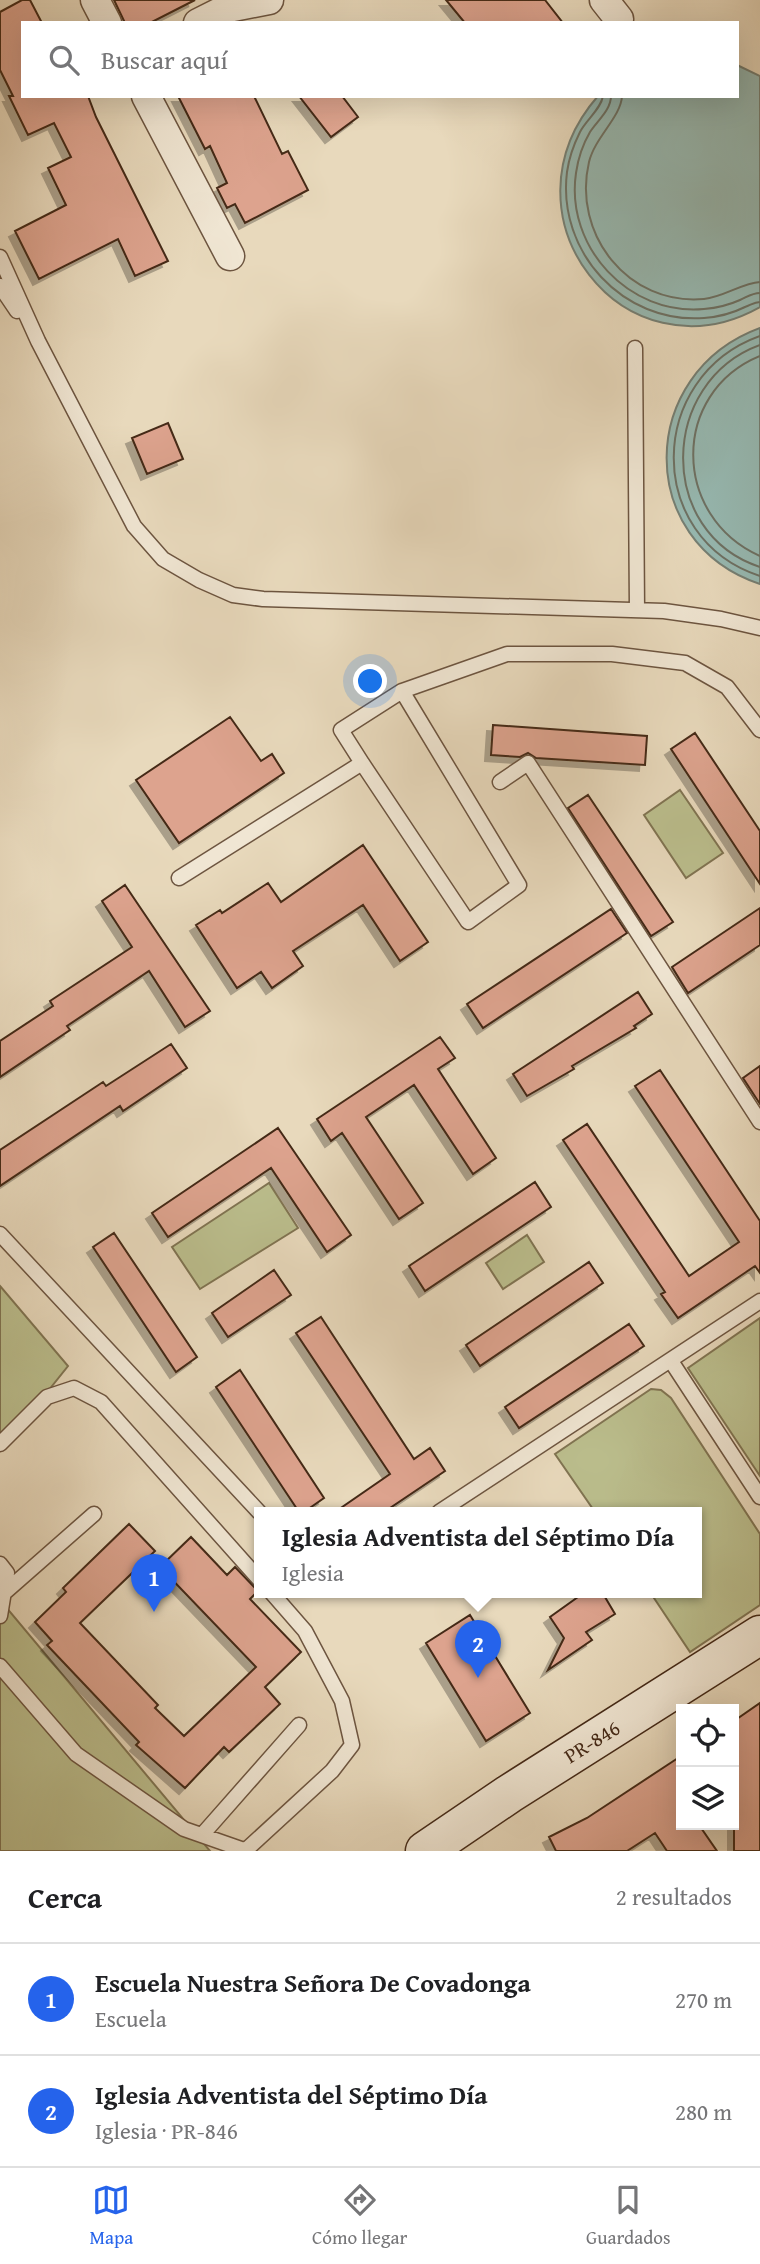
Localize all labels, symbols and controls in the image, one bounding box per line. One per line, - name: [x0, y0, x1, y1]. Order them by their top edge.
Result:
- search box: [21, 21, 739, 98]
- text: Buscar aquí: [101, 40, 228, 79]
- icon: search: [45, 41, 83, 79]
- your location: [353, 664, 387, 698]
- popup: [254, 1507, 702, 1598]
- text: Iglesia Adventista del Séptimo Día: [282, 1517, 674, 1556]
- pin: 1: [131, 1554, 177, 1612]
- text: Iglesia: [282, 1556, 344, 1589]
- pin: 2: [455, 1620, 501, 1678]
- map controls: [676, 1704, 739, 1830]
- button: locate: [676, 1704, 739, 1767]
- street label: PR-846: [558, 1712, 626, 1771]
- button: layers: [676, 1767, 739, 1830]
- text: Cerca: [28, 1875, 102, 1919]
- text: 2 resultados: [616, 1880, 732, 1913]
- text: Escuela Nuestra Señora De Covadonga: [95, 1963, 531, 2002]
- text: 1: [45, 1983, 57, 2016]
- text: 270 m: [675, 1983, 732, 2016]
- text: Escuela: [95, 2002, 167, 2035]
- text: Iglesia Adventista del Séptimo Día: [95, 2075, 488, 2114]
- text: 2: [45, 2095, 57, 2128]
- text: 280 m: [675, 2095, 732, 2128]
- text: Iglesia · PR-846: [95, 2114, 238, 2147]
- tab: Mapa: [89, 2181, 133, 2251]
- tab: Cómo llegar: [312, 2181, 407, 2251]
- tab: Guardados: [586, 2181, 671, 2251]

